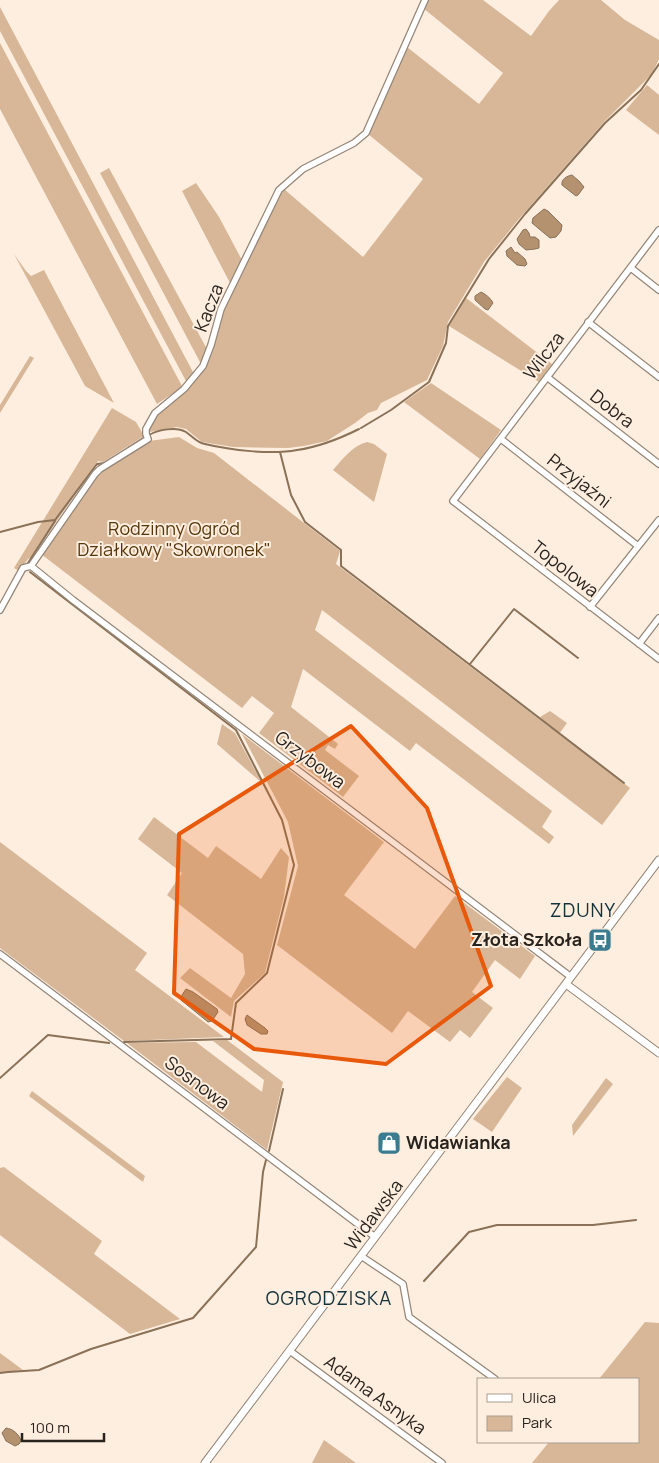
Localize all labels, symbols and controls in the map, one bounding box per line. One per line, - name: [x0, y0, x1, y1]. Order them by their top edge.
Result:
- street label: Kacza: [188, 280, 228, 335]
- street label: Wilcza: [517, 327, 569, 384]
- street label: Dobra: [586, 384, 640, 433]
- street label: Przyjaźni: [543, 448, 617, 513]
- park label: Rodzinny Ogród Działkowy "Skowronek": [77, 516, 271, 561]
- street label: Topolowa: [527, 534, 604, 602]
- street label: Grzybowa: [271, 725, 351, 793]
- district label: ZDUNY: [550, 897, 616, 923]
- place label: Złota Szkoła: [471, 927, 582, 951]
- bus stop icon: Złota Szkoła: [587, 927, 613, 953]
- street label: Sosnowa: [160, 1050, 235, 1114]
- shop icon: Widawianka: [376, 1130, 402, 1156]
- place label: Widawianka: [406, 1130, 511, 1154]
- street label: Widawska: [339, 1174, 408, 1255]
- district label: OGRODZISKA: [266, 1285, 392, 1311]
- street label: Adama Asnyka: [320, 1349, 431, 1439]
- legend: [477, 1378, 639, 1443]
- text: Ulica: [522, 1387, 556, 1408]
- scale bar: [22, 1410, 105, 1442]
- text: Park: [522, 1412, 552, 1433]
- text: 100 m: [30, 1417, 70, 1438]

